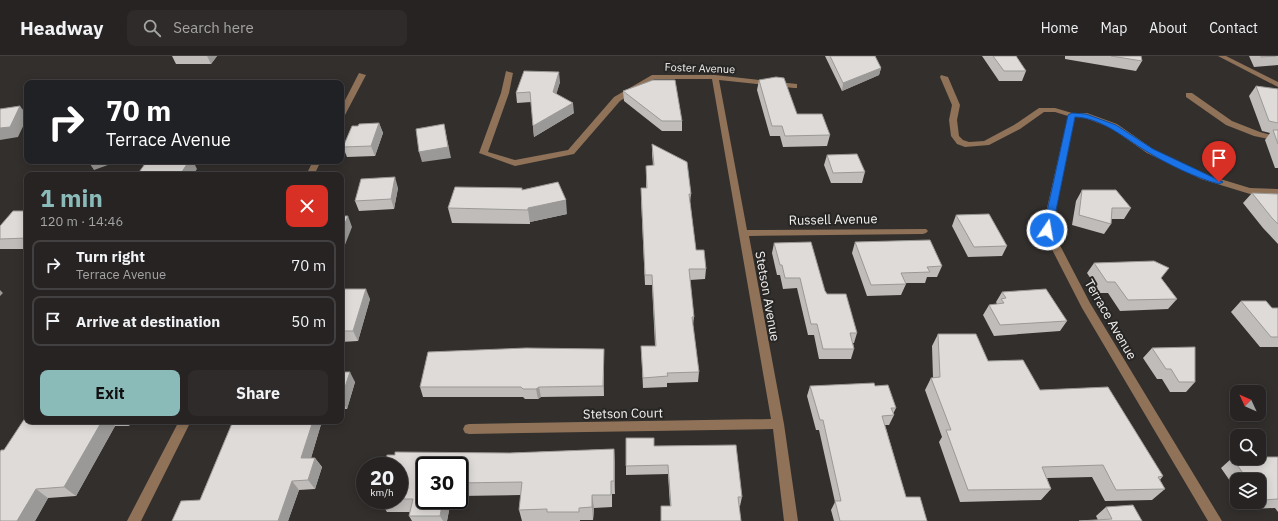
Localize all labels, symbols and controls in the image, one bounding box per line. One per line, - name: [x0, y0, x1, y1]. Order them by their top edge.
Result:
- search box: [127, 10, 407, 46]
- text: Headway: [20, 16, 103, 40]
- icon: search: [141, 17, 163, 39]
- text: Search here: [173, 18, 254, 37]
- text: Home: [1041, 19, 1078, 37]
- text: Map: [1100, 19, 1127, 37]
- text: About: [1149, 19, 1187, 37]
- text: Contact: [1209, 19, 1258, 37]
- street label: Foster Avenue: [665, 60, 735, 76]
- text: 70 m: [106, 92, 171, 129]
- icon: right: [40, 96, 92, 148]
- text: Terrace Avenue: [106, 128, 231, 151]
- pin: [1202, 141, 1236, 182]
- icon: arrive: [1208, 147, 1230, 169]
- text: 1 min: [40, 182, 103, 214]
- button: close: [286, 185, 328, 227]
- position arrow: [1026, 209, 1068, 251]
- street label: Russell Avenue: [788, 210, 878, 229]
- text: 120 m · 14:46: [40, 213, 123, 230]
- text: Turn right: [76, 247, 145, 266]
- street label: Stetson Avenue: [751, 250, 784, 342]
- icon: right: [42, 254, 64, 276]
- text: 70 m: [291, 256, 326, 275]
- text: Terrace Avenue: [76, 266, 166, 283]
- street label: Terrace Avenue: [1081, 276, 1140, 363]
- icon: arrive: [42, 310, 64, 332]
- text: Arrive at destination: [76, 312, 220, 331]
- text: 50 m: [291, 312, 326, 331]
- button: Exit: [40, 370, 180, 416]
- button: Share: [188, 370, 328, 416]
- north arrow: [1230, 385, 1266, 421]
- map controls: [1230, 385, 1266, 509]
- street label: Stetson Court: [583, 404, 663, 423]
- button: search: [1230, 429, 1266, 465]
- speed limit sign: 30: [416, 457, 468, 509]
- text: 20: [370, 464, 394, 491]
- button: layers: [1230, 473, 1266, 509]
- text: km/h: [370, 486, 394, 499]

